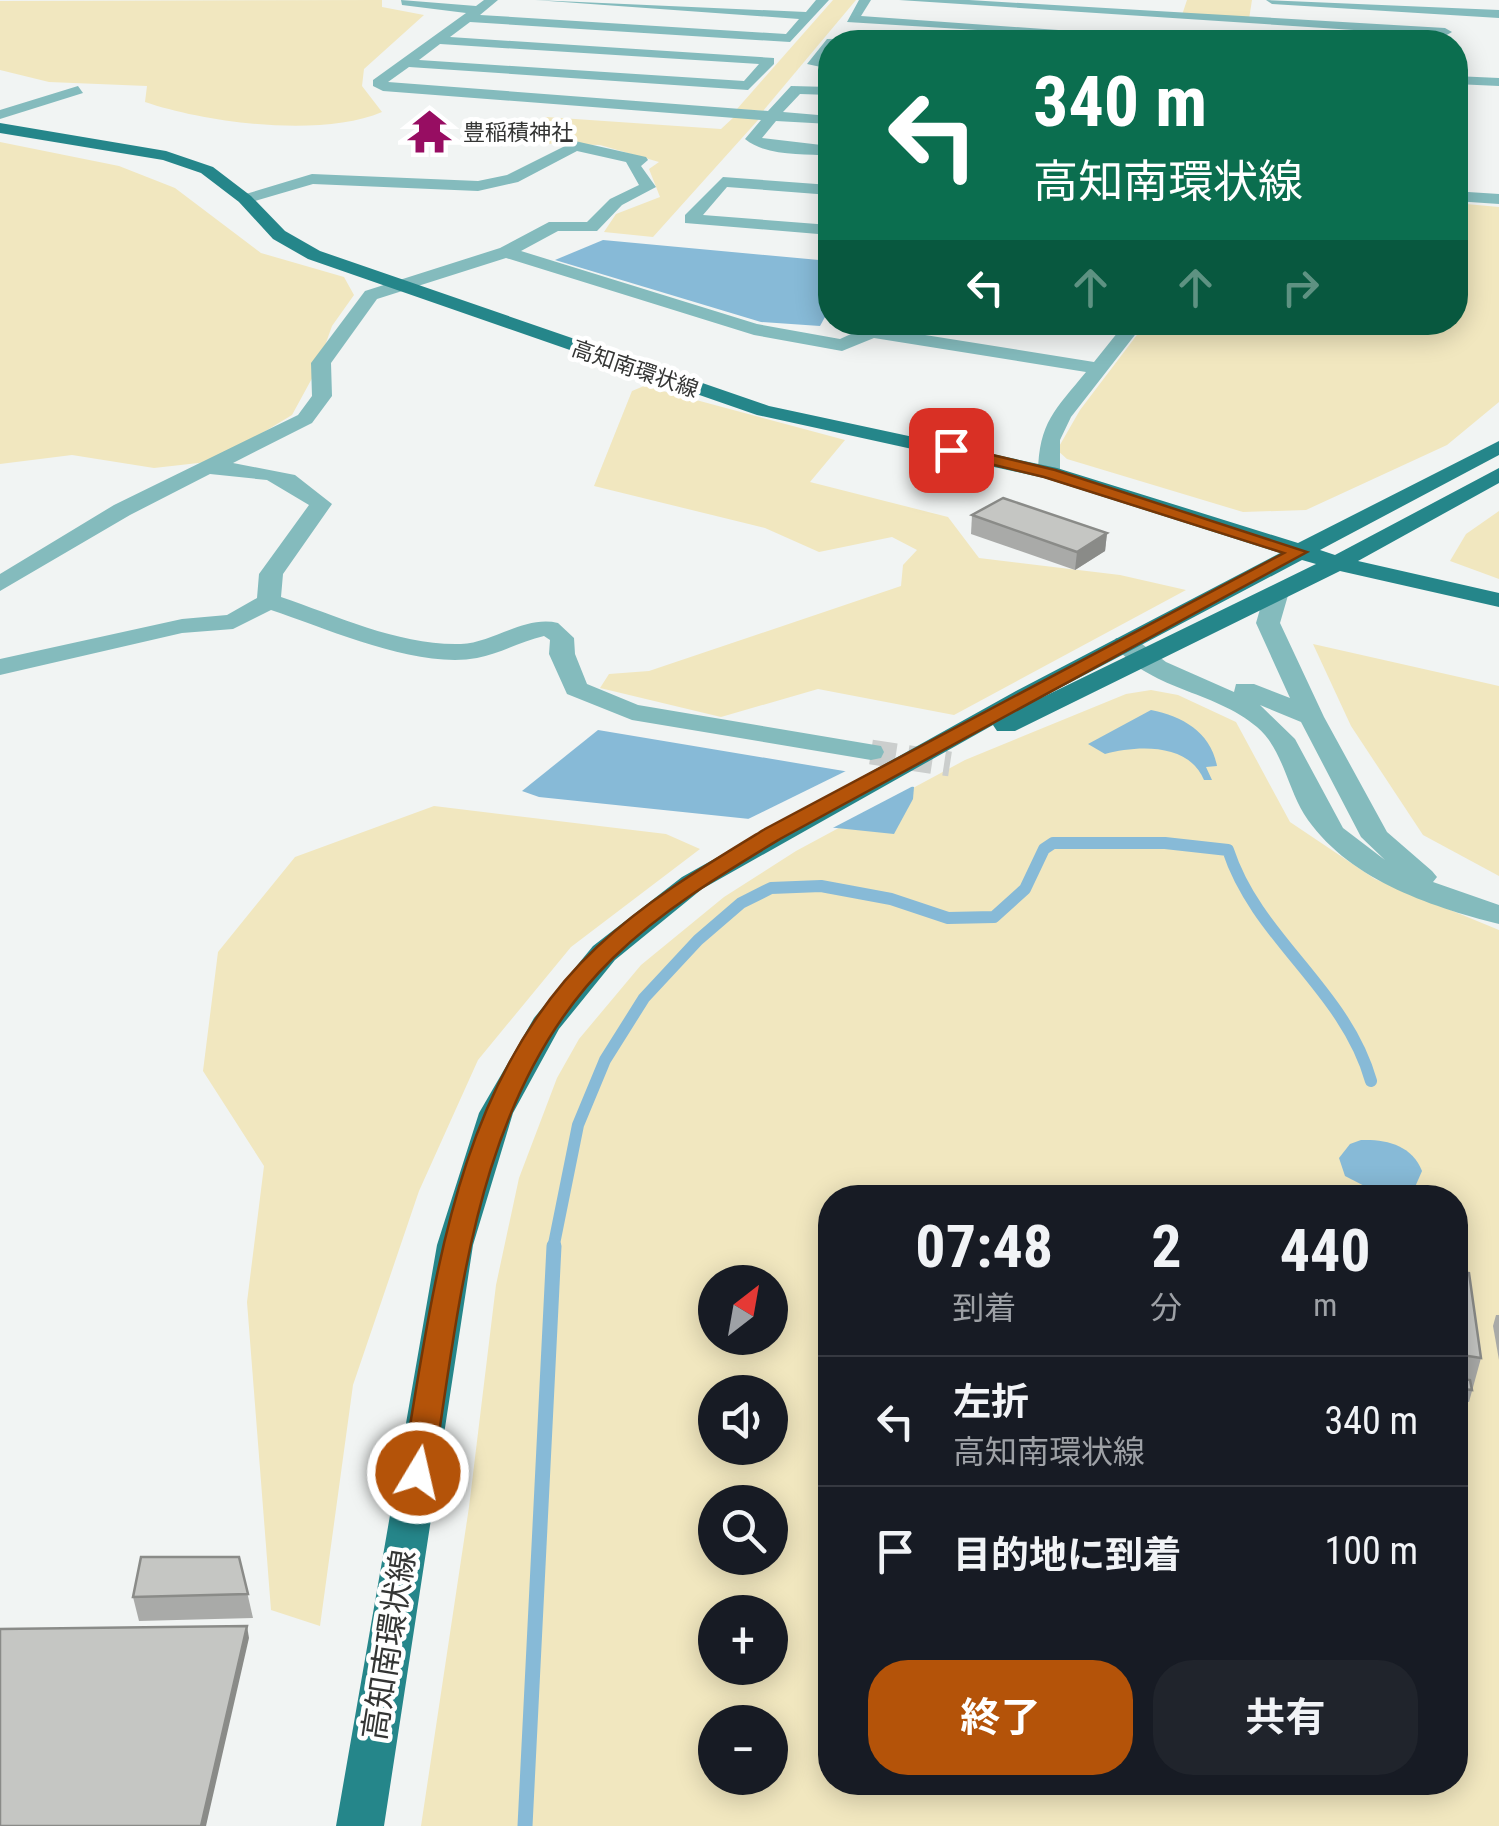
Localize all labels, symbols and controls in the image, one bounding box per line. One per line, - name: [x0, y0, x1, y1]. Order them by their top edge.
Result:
- text: 340 m: [1033, 61, 1207, 143]
- icon: left: [868, 70, 998, 200]
- temple icon: 豊稲積神社: [406, 108, 454, 156]
- place label: 豊稲積神社: [463, 120, 573, 145]
- text: 高知南環状線: [1033, 155, 1303, 208]
- icon: left: [958, 260, 1013, 315]
- icon: ahead: [1063, 260, 1118, 315]
- icon: ahead: [1168, 260, 1223, 315]
- icon: right: [1273, 260, 1328, 315]
- street label: 高知南環状線: [569, 336, 701, 402]
- pin: [909, 408, 994, 493]
- icon: arrive: [924, 423, 979, 478]
- text: 07:48: [915, 1211, 1053, 1282]
- text: 2: [1151, 1211, 1182, 1282]
- text: 440: [1280, 1215, 1371, 1286]
- north arrow: [698, 1265, 788, 1355]
- map controls: [698, 1265, 788, 1795]
- text: m: [1313, 1286, 1337, 1324]
- text: 到着: [952, 1289, 1016, 1327]
- text: 分: [1150, 1289, 1182, 1327]
- button: sound: [698, 1375, 788, 1465]
- text: 左折: [953, 1380, 1029, 1424]
- icon: left: [868, 1394, 923, 1449]
- text: 340 m: [1324, 1399, 1418, 1443]
- position arrow: [366, 1421, 470, 1525]
- text: 高知南環状線: [953, 1433, 1145, 1471]
- button: search: [698, 1485, 788, 1575]
- icon: arrive: [868, 1524, 923, 1579]
- text: 100 m: [1324, 1529, 1418, 1573]
- text: 目的地に到着: [953, 1533, 1181, 1577]
- street label: 高知南環状線: [355, 1547, 423, 1743]
- button: +: [698, 1595, 788, 1685]
- button: 終了: [868, 1660, 1133, 1775]
- button: 共有: [1153, 1660, 1418, 1775]
- button: −: [698, 1705, 788, 1795]

